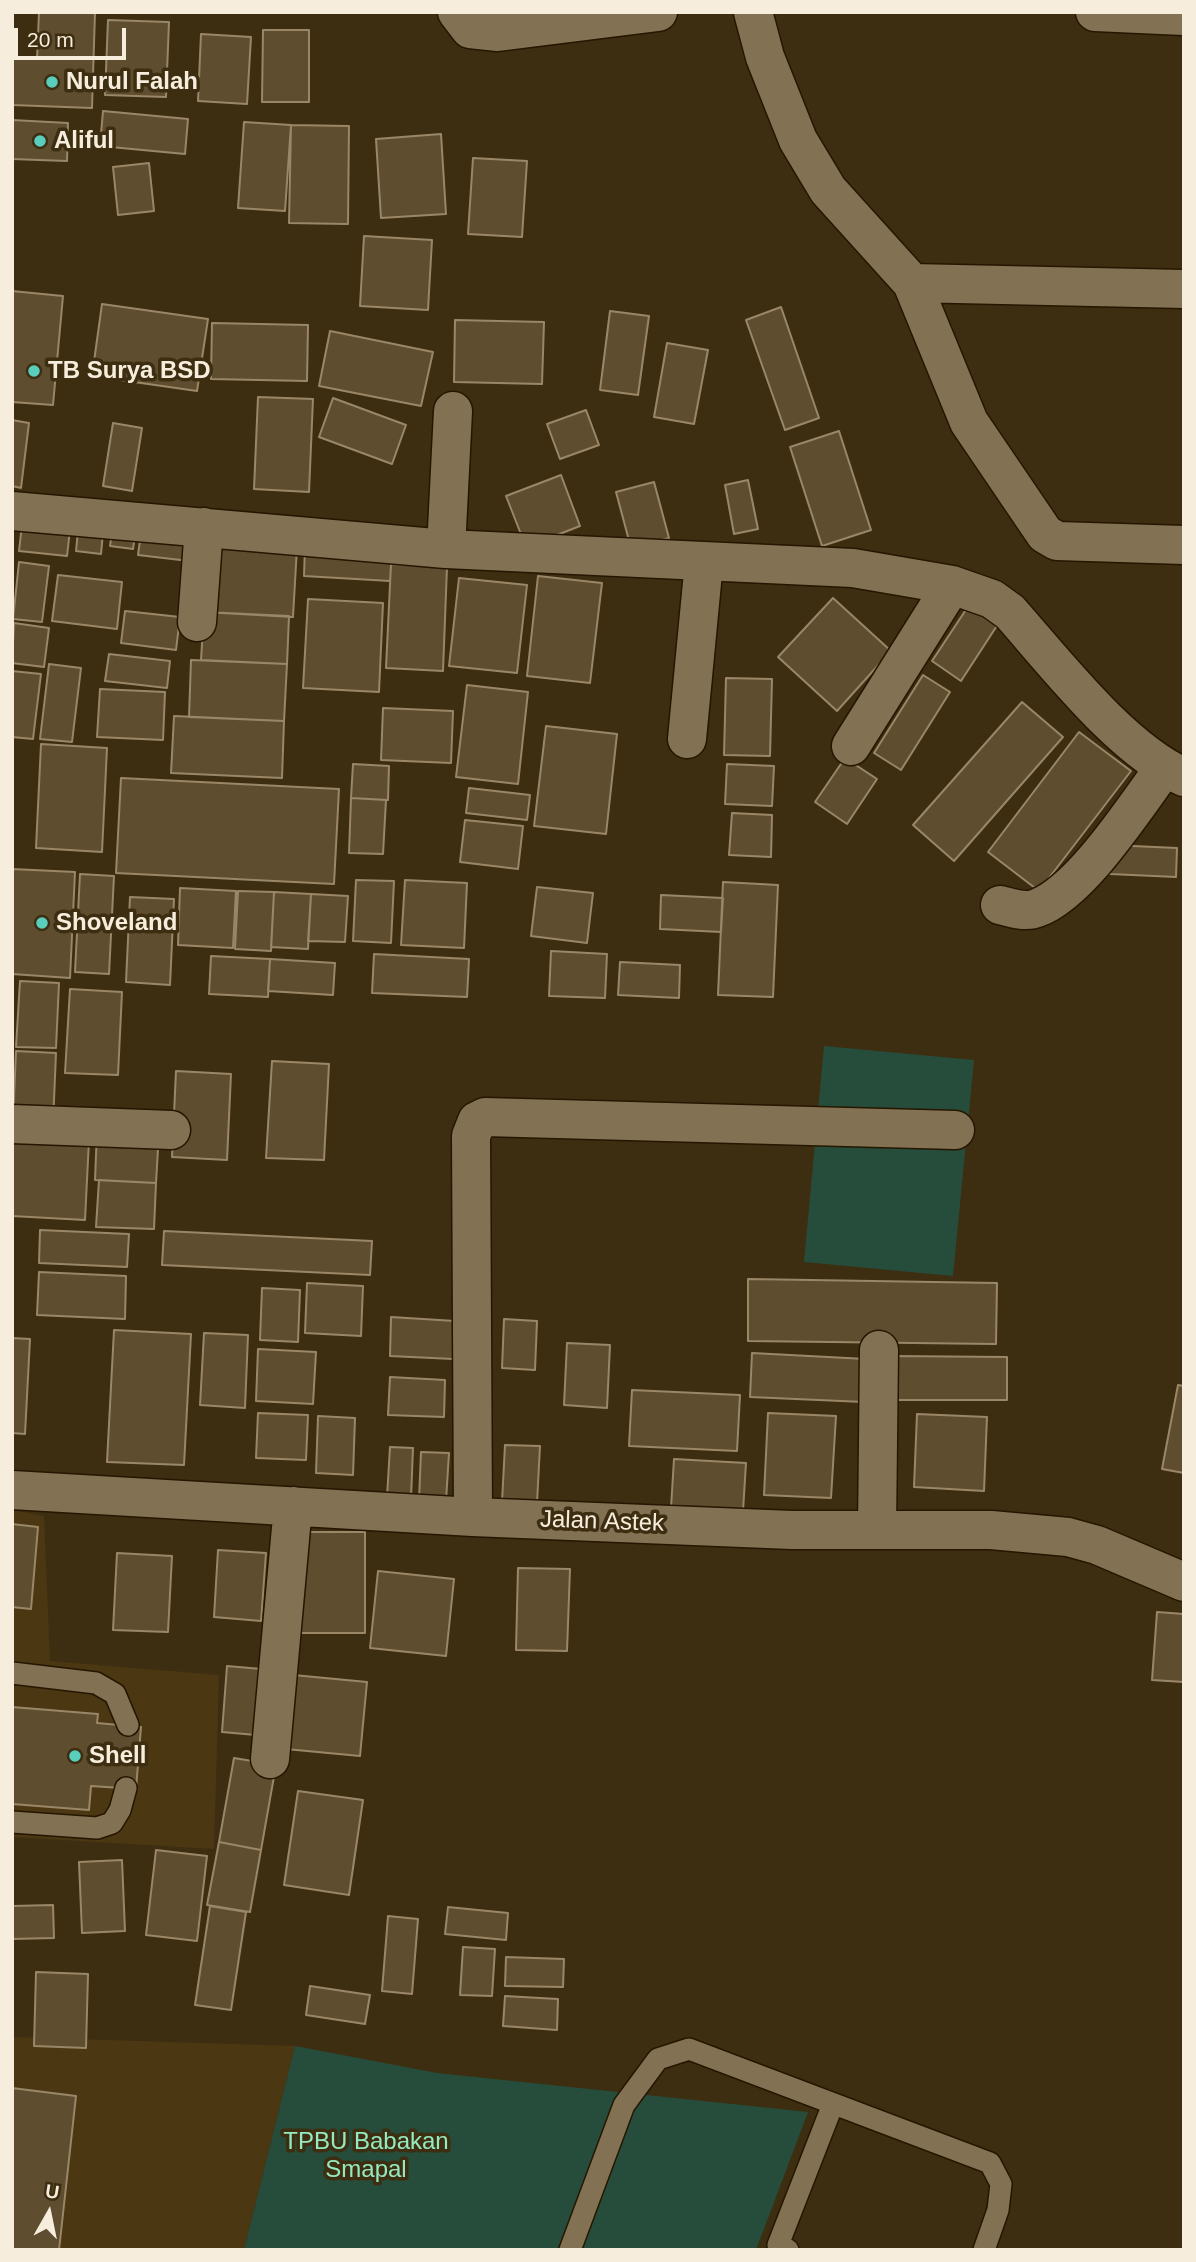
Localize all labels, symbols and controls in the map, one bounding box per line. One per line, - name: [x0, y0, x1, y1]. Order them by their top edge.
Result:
- scale bar: [18, 14, 130, 58]
- text: 20 m: [27, 28, 74, 51]
- place label: Nurul Falah: [66, 68, 198, 96]
- marker: Nurul Falah: [44, 74, 60, 90]
- place label: Aliful: [54, 127, 114, 155]
- marker: Aliful: [32, 133, 48, 149]
- place label: TB Surya BSD: [48, 357, 211, 385]
- marker: TB Surya BSD: [26, 363, 42, 379]
- place label: Shoveland: [56, 909, 177, 937]
- marker: Shoveland: [34, 915, 50, 931]
- street label: Jalan Astek: [540, 1505, 664, 1539]
- place label: Shell: [89, 1742, 146, 1770]
- marker: Shell: [67, 1748, 83, 1764]
- park label: TPBU Babakan Smapal: [283, 2128, 449, 2184]
- north arrow: [14, 2178, 84, 2248]
- text: U: [44, 2180, 61, 2203]

